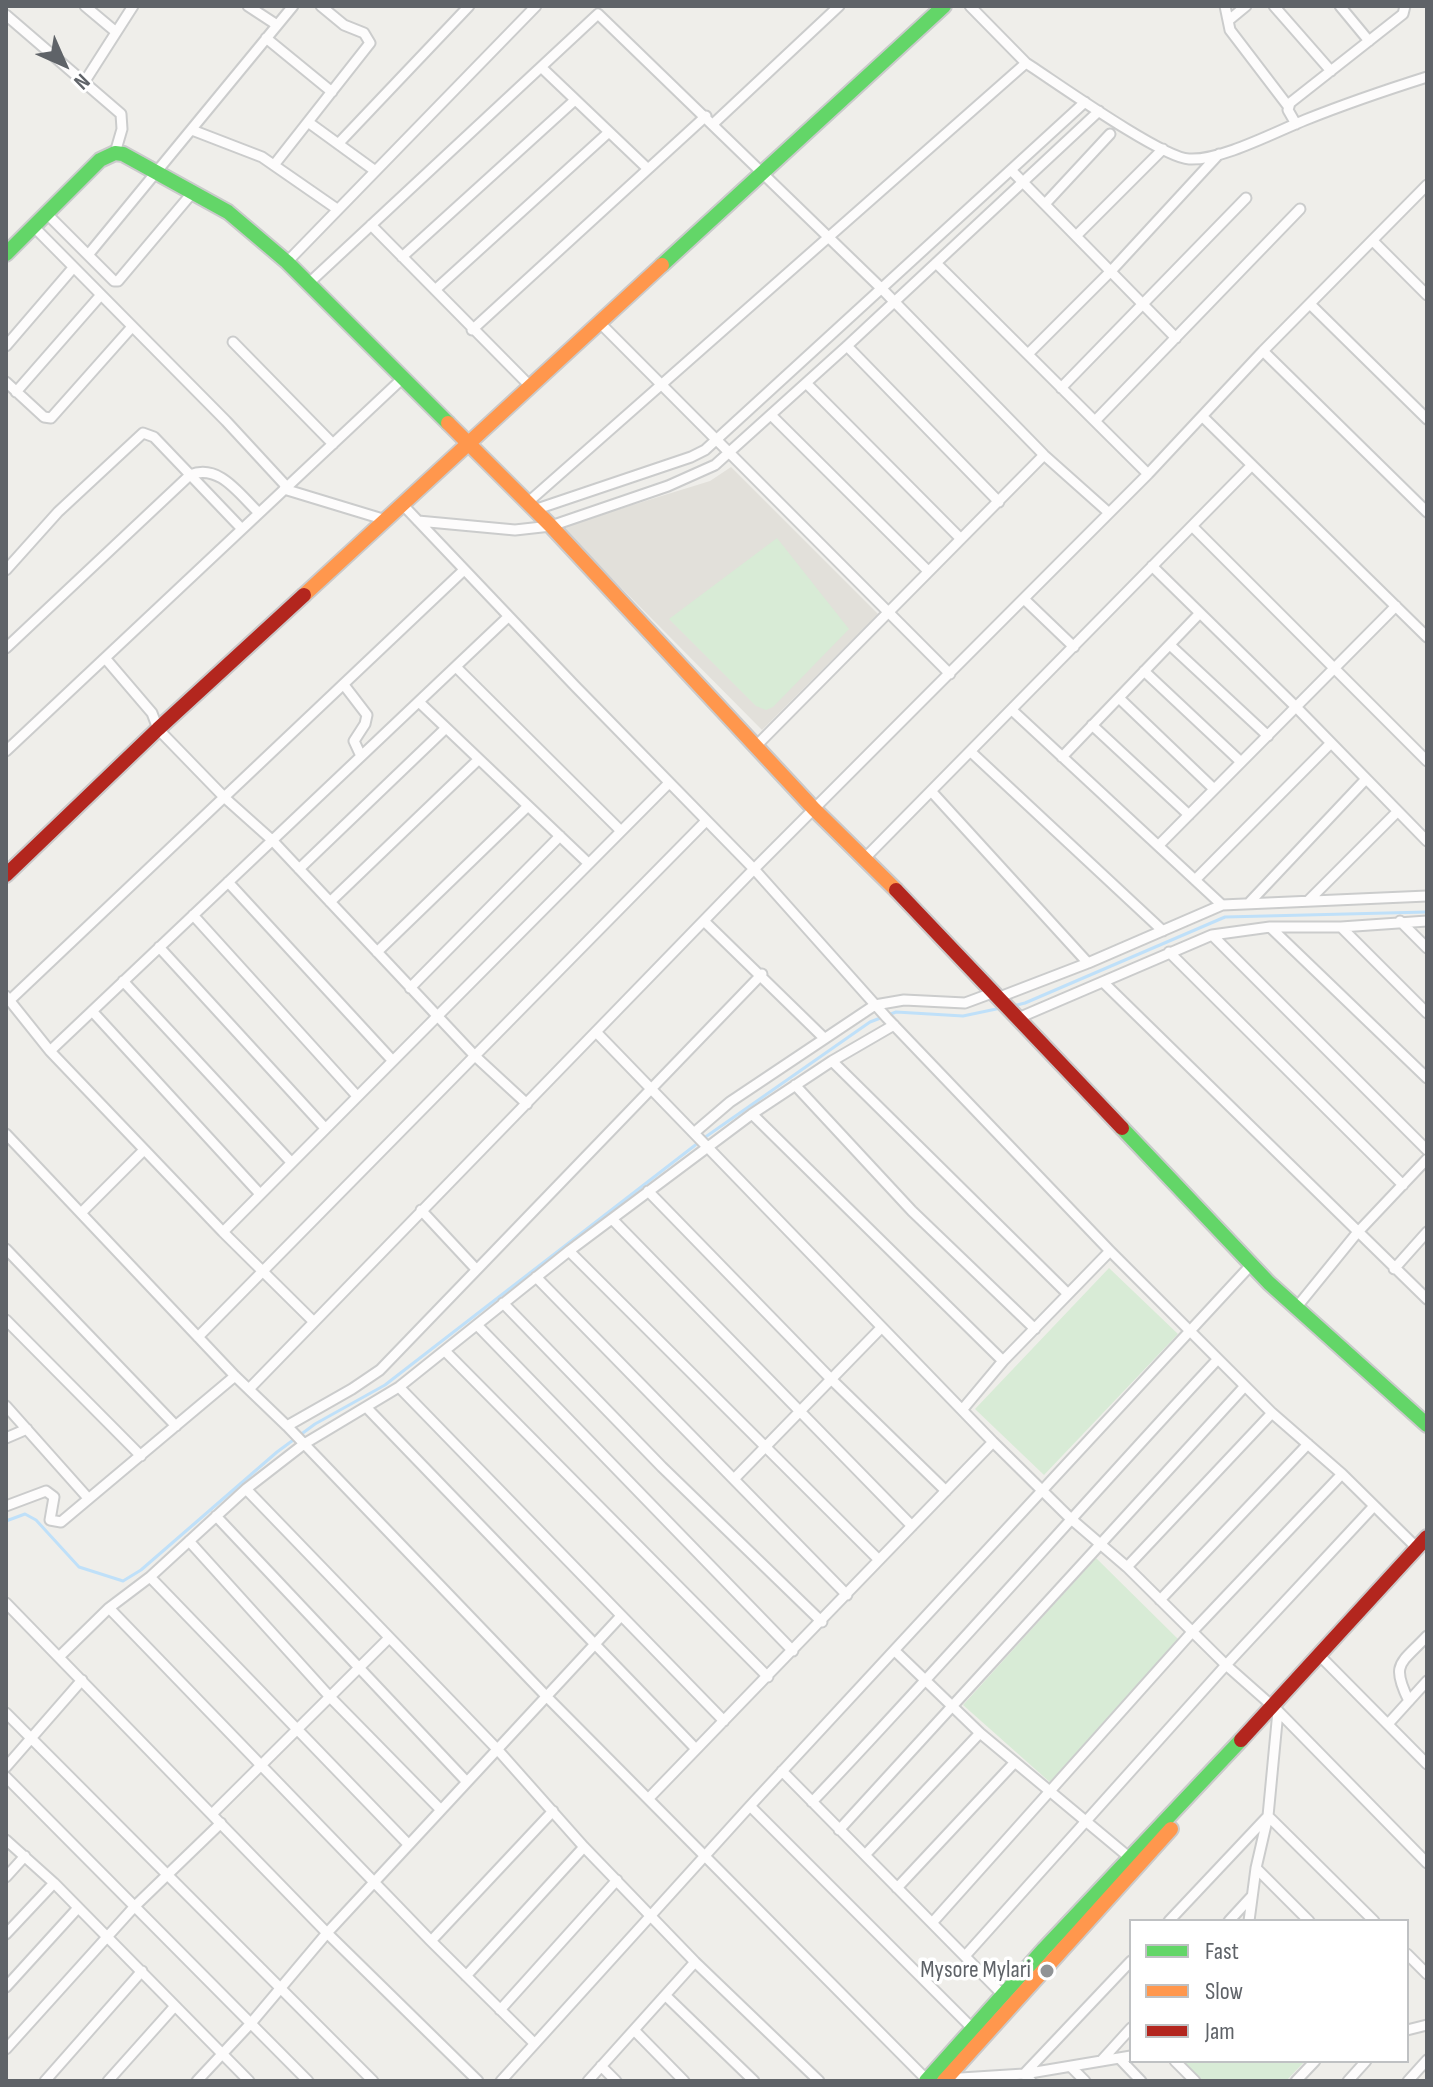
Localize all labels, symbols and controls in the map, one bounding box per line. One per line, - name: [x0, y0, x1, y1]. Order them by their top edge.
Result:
- north arrow: [24, 24, 104, 104]
- text: N: [68, 68, 95, 95]
- legend: [1129, 1919, 1409, 2063]
- text: Fast: [1205, 1937, 1239, 1966]
- place label: Mysore Mylari: [920, 1957, 1031, 1985]
- marker: Mysore Mylari: [1038, 1962, 1056, 1980]
- text: Slow: [1205, 1977, 1243, 2006]
- text: Jam: [1205, 2017, 1235, 2046]

